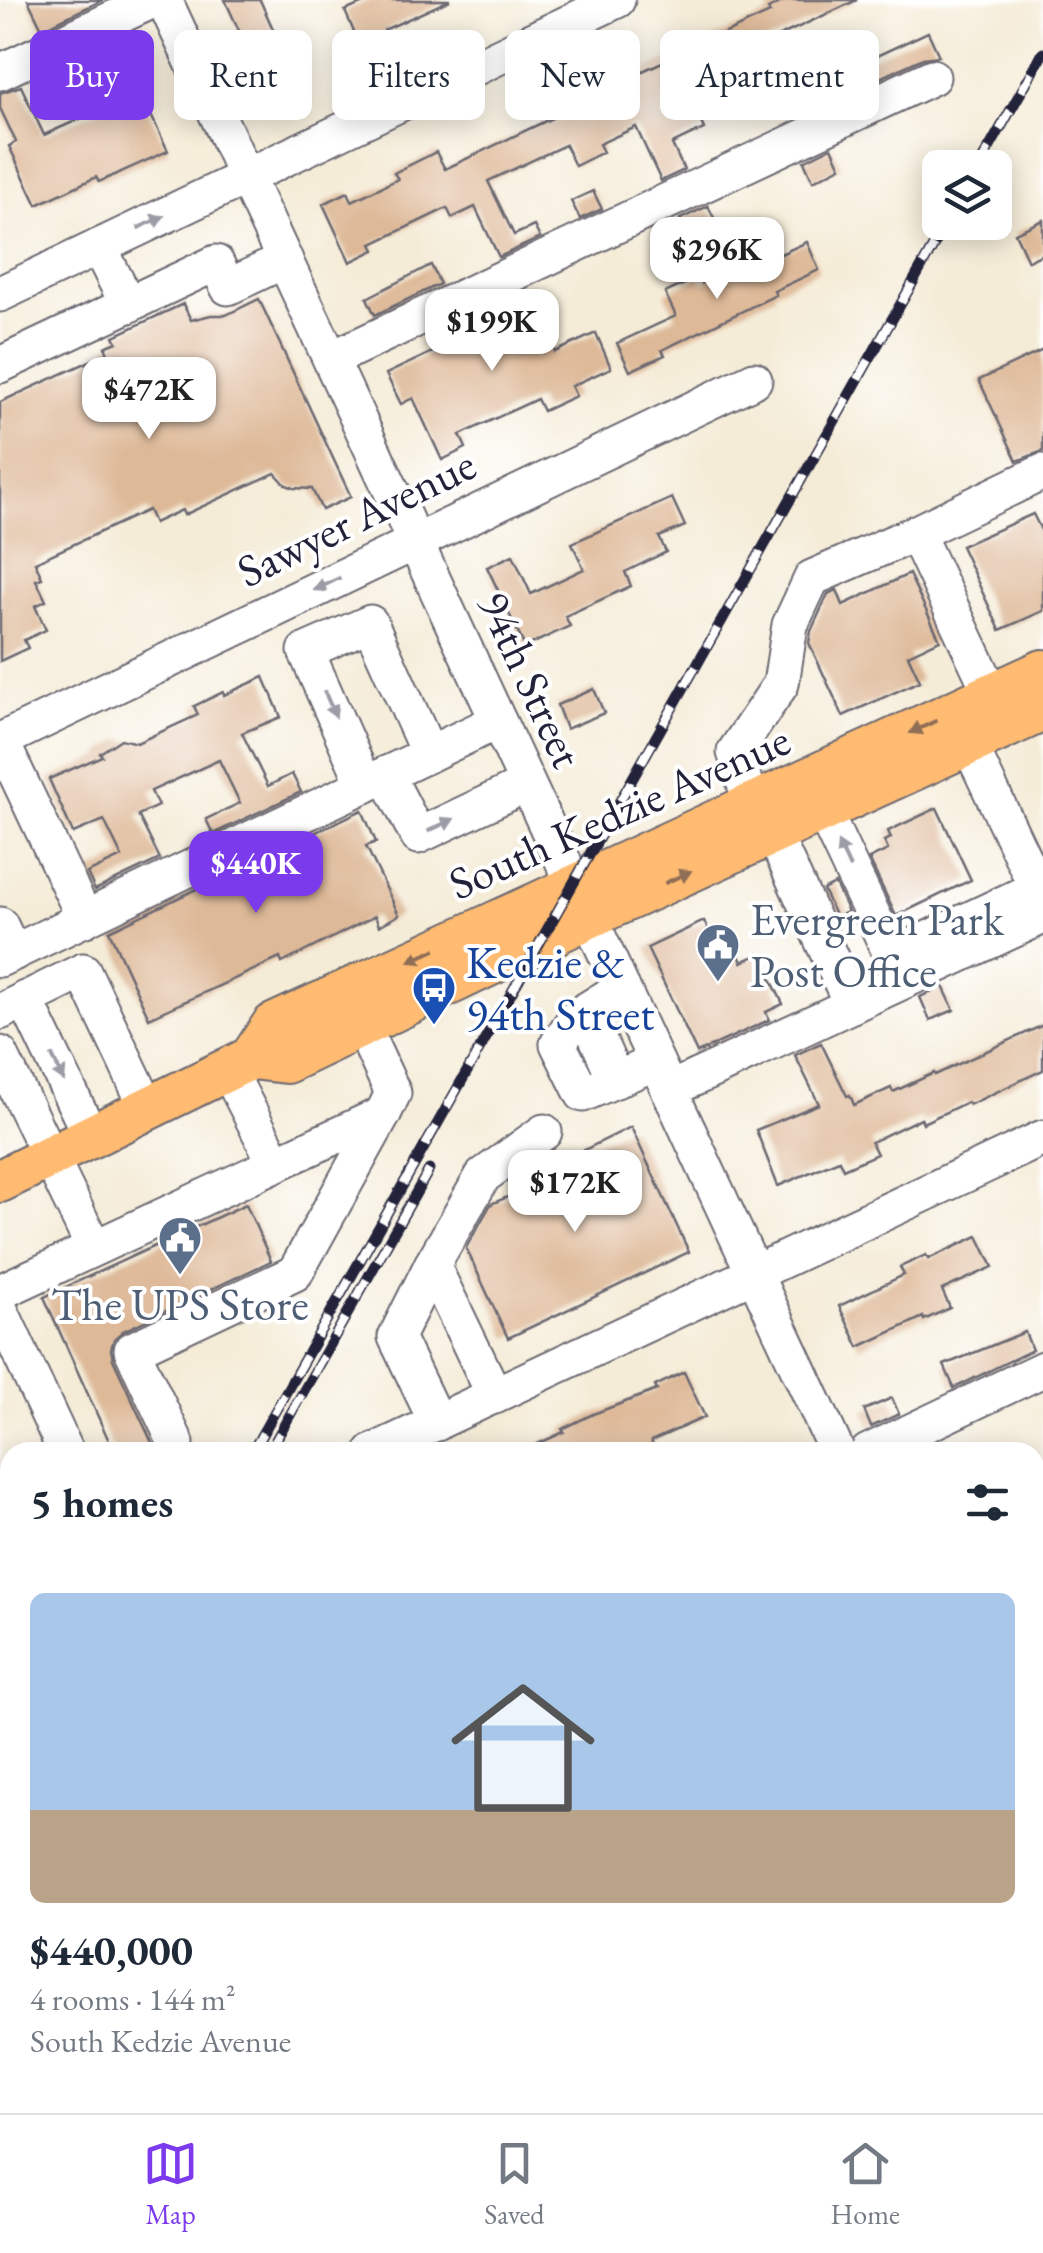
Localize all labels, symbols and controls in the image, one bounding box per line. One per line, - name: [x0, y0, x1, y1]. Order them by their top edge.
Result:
- chip: Buy: [30, 30, 154, 120]
- chip: Rent: [174, 30, 312, 120]
- chip: Filters: [332, 30, 485, 120]
- chip: New: [505, 30, 640, 120]
- chip: Apartment: [660, 30, 879, 120]
- map controls: [922, 150, 1012, 240]
- button: layers: [922, 150, 1012, 240]
- one-way arrow: [137, 214, 166, 231]
- pin: $296K: [647, 217, 787, 302]
- text: $296K: [672, 228, 762, 270]
- pin: $199K: [422, 289, 562, 374]
- text: $199K: [447, 300, 537, 342]
- pin: $472K: [79, 357, 219, 442]
- text: $472K: [104, 368, 194, 410]
- street label: Sawyer Avenue: [227, 434, 485, 600]
- one-way arrow: [312, 575, 341, 592]
- street label: 94th Street: [465, 581, 597, 777]
- one-way arrow: [321, 690, 338, 719]
- street label: South Kedzie Avenue: [439, 710, 799, 912]
- one-way arrow: [908, 719, 938, 735]
- one-way arrow: [427, 816, 456, 833]
- pin: $440K: [186, 831, 326, 916]
- one-way arrow: [836, 840, 853, 869]
- text: $440K: [211, 842, 301, 884]
- one-way arrow: [663, 869, 693, 885]
- place label: Evergreen Park Post Office: [750, 890, 1005, 1000]
- public building icon: Evergreen Park Post Office: [695, 922, 741, 983]
- place label: Kedzie & 94th Street: [466, 933, 654, 1043]
- one-way arrow: [407, 947, 436, 964]
- bus stop icon: Kedzie & 94th Street: [411, 965, 457, 1026]
- one-way arrow: [50, 1054, 67, 1083]
- pin: $172K: [505, 1150, 645, 1235]
- text: $172K: [530, 1161, 620, 1203]
- public building icon: The UPS Store: [157, 1215, 203, 1276]
- place label: The UPS Store: [51, 1275, 309, 1333]
- text: 5 homes: [30, 1475, 173, 1530]
- icon: filters: [960, 1475, 1015, 1530]
- icon: home: [433, 1658, 613, 1838]
- text: $440,000: [30, 1923, 193, 1978]
- text: 4 rooms · 144 m²: [30, 1978, 236, 2020]
- text: South Kedzie Avenue: [30, 2020, 291, 2062]
- tab: Map: [143, 2136, 198, 2232]
- tab: Saved: [484, 2136, 544, 2232]
- tab: Home: [831, 2136, 900, 2232]

